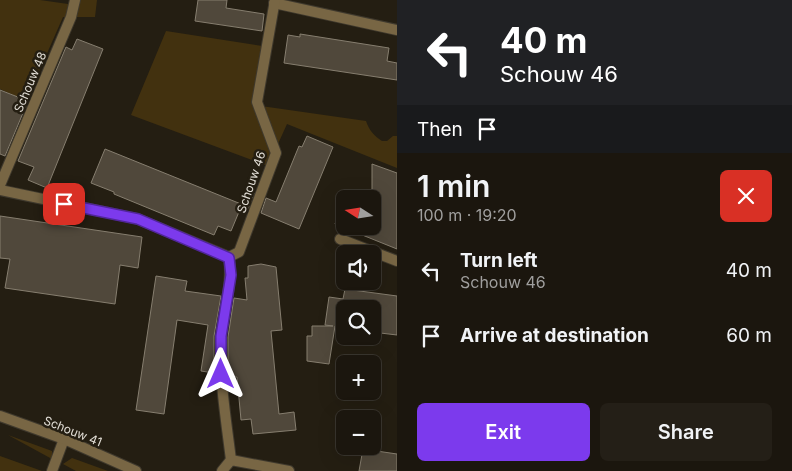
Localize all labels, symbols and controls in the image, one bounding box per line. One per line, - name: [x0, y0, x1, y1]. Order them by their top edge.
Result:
- text: 40 m: [500, 19, 588, 61]
- icon: left: [417, 20, 482, 85]
- street label: Schouw 48: [11, 49, 49, 115]
- text: Schouw 46: [500, 61, 618, 87]
- icon: arrive: [473, 115, 501, 143]
- text: Then: [417, 118, 463, 141]
- street label: Schouw 46: [233, 149, 269, 215]
- text: 1 min: [417, 168, 490, 204]
- button: close: [720, 170, 772, 222]
- pin: [43, 183, 85, 225]
- icon: arrive: [50, 190, 78, 218]
- north arrow: [336, 190, 381, 235]
- map controls: [336, 190, 381, 455]
- text: 100 m · 19:20: [417, 205, 517, 225]
- button: sound: [336, 245, 381, 290]
- text: Turn left: [460, 249, 538, 272]
- icon: left: [417, 257, 445, 285]
- text: 40 m: [726, 259, 772, 282]
- text: Schouw 46: [460, 272, 546, 292]
- button: search: [336, 300, 381, 345]
- icon: arrive: [417, 322, 445, 350]
- text: Arrive at destination: [460, 324, 649, 347]
- text: 60 m: [726, 324, 772, 347]
- position arrow: [194, 347, 246, 399]
- button: +: [336, 355, 381, 400]
- button: Exit: [417, 403, 590, 461]
- button: Share: [600, 403, 772, 461]
- button: −: [336, 410, 381, 455]
- street label: Schouw 41: [42, 413, 104, 449]

